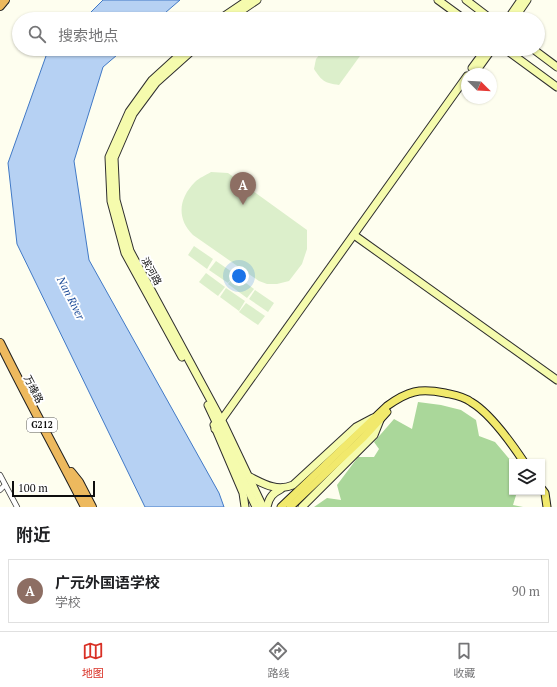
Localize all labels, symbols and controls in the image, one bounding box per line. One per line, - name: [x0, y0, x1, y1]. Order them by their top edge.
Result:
- search box: [12, 12, 545, 56]
- icon: search: [26, 23, 48, 45]
- text: 搜索地点: [58, 25, 118, 45]
- north arrow: [461, 68, 497, 104]
- pin: A: [230, 172, 256, 205]
- street label: 滨河路: [139, 255, 165, 288]
- your location: [229, 266, 249, 286]
- water label: Nan River: [54, 273, 88, 323]
- street label: 万缘路: [21, 373, 46, 406]
- road number: G212: [27, 418, 57, 432]
- map controls: [509, 459, 545, 495]
- button: layers: [509, 459, 545, 495]
- scale bar: [12, 479, 95, 498]
- text: 100 m: [18, 481, 48, 495]
- text: 附近: [16, 523, 50, 546]
- text: 广元外国语学校: [55, 572, 160, 592]
- text: A: [25, 582, 35, 600]
- text: 90 m: [512, 582, 540, 600]
- text: 学校: [55, 593, 81, 611]
- tab: 地图: [82, 640, 104, 680]
- tab: 路线: [267, 640, 289, 680]
- tab: 收藏: [453, 640, 475, 680]

